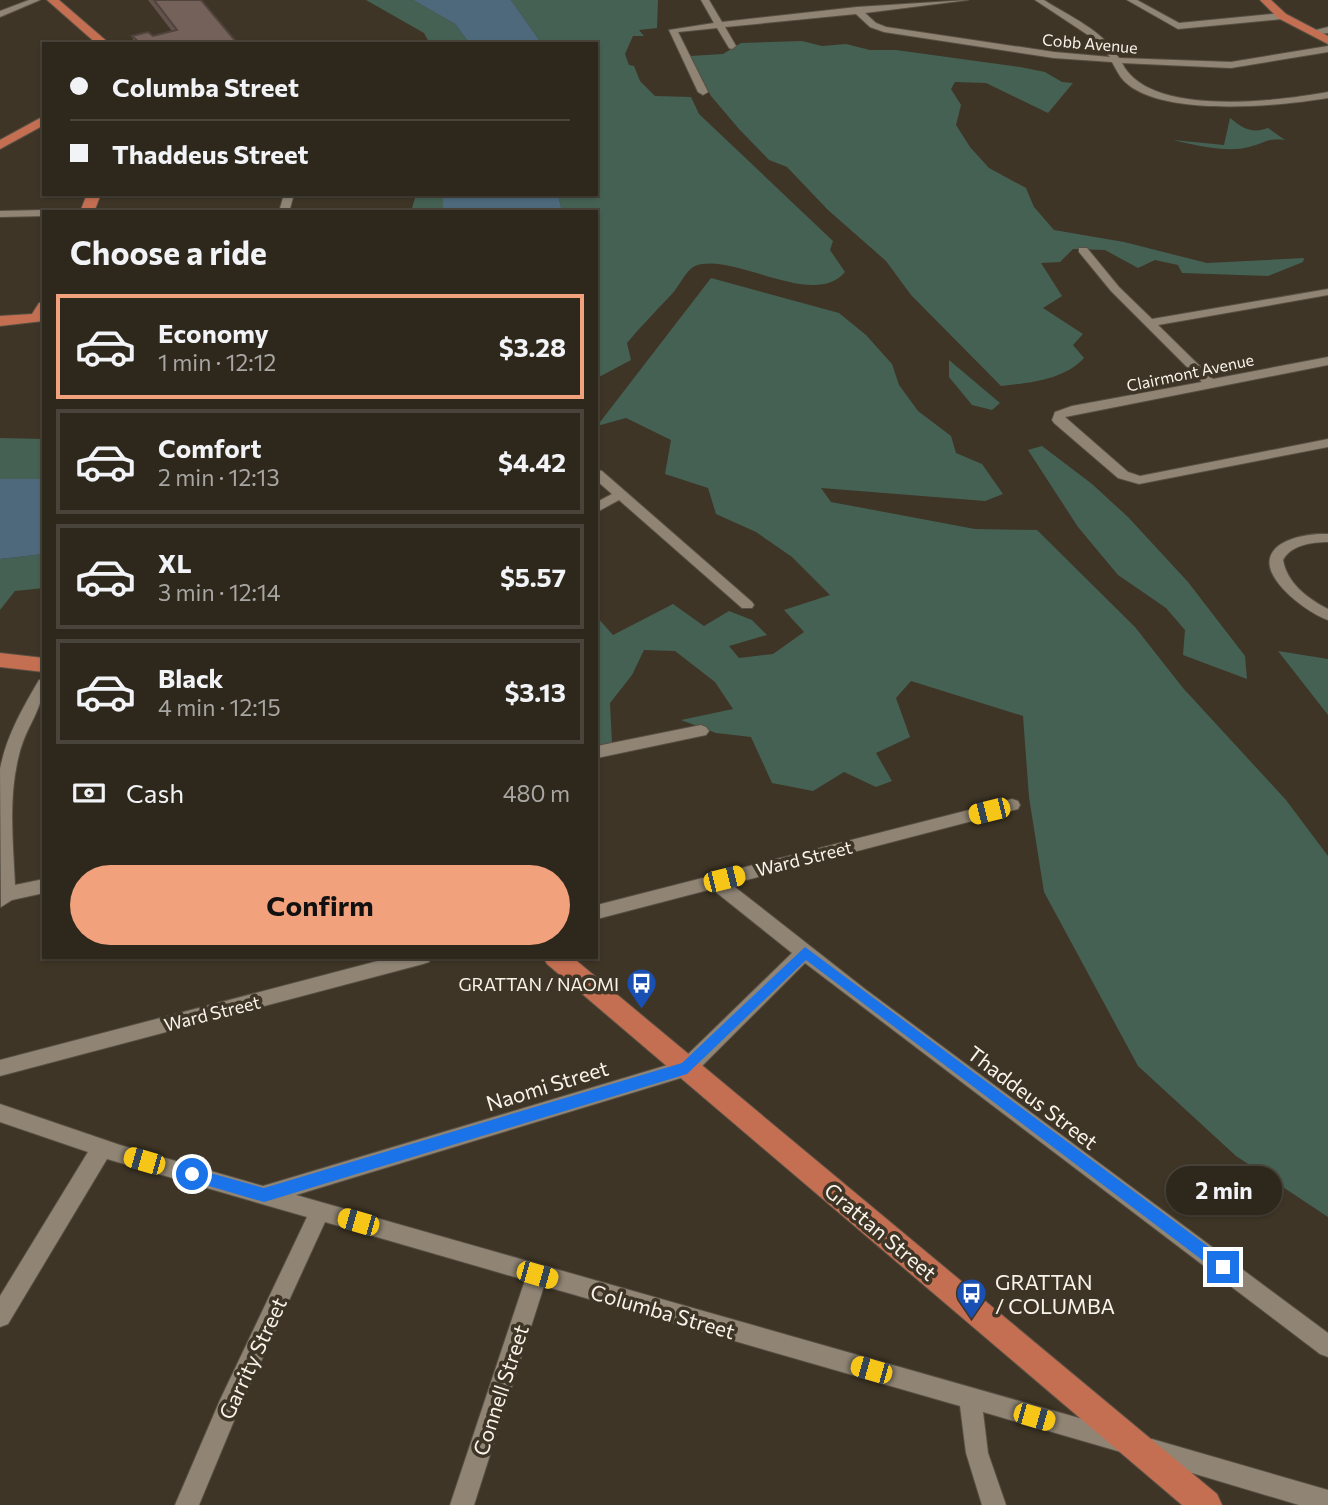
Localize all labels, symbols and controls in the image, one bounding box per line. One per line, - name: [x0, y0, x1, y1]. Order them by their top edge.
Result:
- street label: Cobb Avenue: [1041, 29, 1139, 57]
- text: Columba Street: [112, 71, 299, 102]
- text: Thaddeus Street: [112, 138, 309, 169]
- text: Choose a ride: [70, 232, 267, 272]
- icon: car: [74, 315, 137, 378]
- text: Economy: [158, 317, 269, 348]
- text: $3.28: [499, 331, 566, 362]
- text: 1 min · 12:12: [158, 348, 276, 376]
- street label: Clairmont Avenue: [1125, 349, 1255, 395]
- icon: car: [74, 430, 137, 493]
- text: Comfort: [158, 432, 261, 463]
- text: $4.42: [498, 446, 566, 477]
- text: 2 min · 12:13: [158, 463, 280, 491]
- icon: car: [74, 545, 137, 608]
- text: XL: [158, 547, 192, 578]
- text: $5.57: [500, 561, 566, 592]
- text: 3 min · 12:14: [158, 578, 281, 606]
- icon: car: [74, 660, 137, 723]
- text: Black: [158, 662, 224, 693]
- text: $3.13: [504, 676, 566, 707]
- text: 4 min · 12:15: [158, 693, 281, 721]
- icon: cash: [70, 774, 108, 812]
- text: Cash: [126, 777, 184, 808]
- text: 480 m: [503, 779, 570, 807]
- car: [967, 796, 1012, 826]
- street label: Ward Street: [754, 835, 854, 881]
- car: [702, 864, 747, 894]
- button: Confirm: [70, 865, 570, 945]
- bus stop icon: GRATTAN / NAOMI: [625, 967, 659, 1011]
- place label: GRATTAN / NAOMI: [458, 973, 619, 995]
- street label: Ward Street: [162, 990, 262, 1036]
- street label: Thaddeus Street: [963, 1040, 1103, 1154]
- street label: Naomi Street: [483, 1055, 611, 1115]
- car: [121, 1145, 168, 1177]
- route start: [176, 1158, 208, 1190]
- callout: 2 min: [1165, 1166, 1281, 1214]
- text: 2 min: [1195, 1176, 1253, 1204]
- street label: Grattan Street: [820, 1177, 942, 1285]
- car: [335, 1206, 382, 1238]
- route end: [1207, 1251, 1239, 1283]
- car: [514, 1259, 561, 1291]
- place label: GRATTAN / COLUMBA: [995, 1269, 1115, 1318]
- bus stop icon: GRATTAN / COLUMBA: [955, 1276, 989, 1320]
- street label: Columba Street: [588, 1278, 738, 1344]
- street label: Garrity Street: [213, 1293, 291, 1423]
- street label: Connell Street: [467, 1321, 533, 1459]
- car: [848, 1354, 895, 1386]
- car: [1011, 1401, 1058, 1433]

